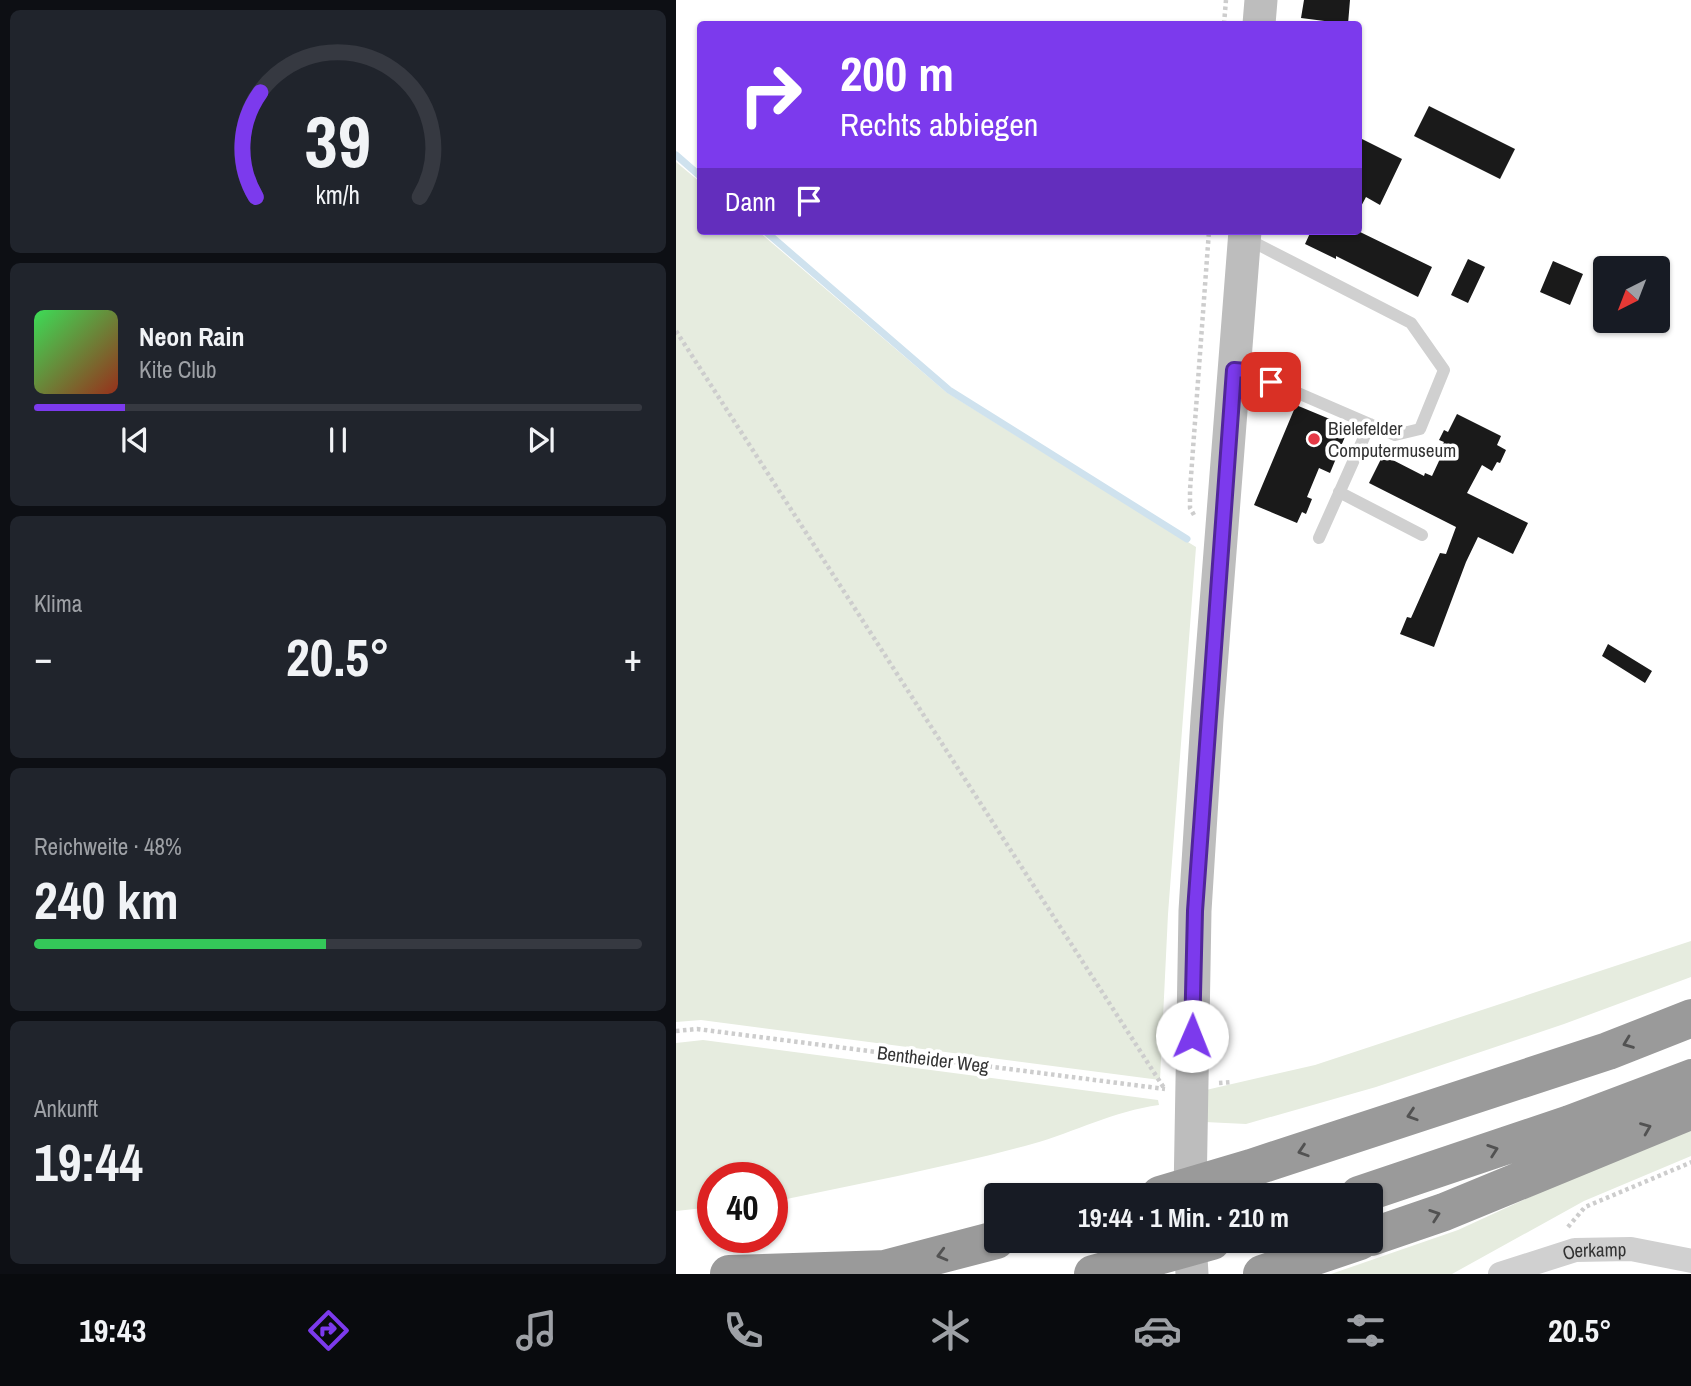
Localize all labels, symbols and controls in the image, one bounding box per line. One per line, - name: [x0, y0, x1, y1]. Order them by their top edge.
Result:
- text: 200 m: [840, 40, 954, 106]
- icon: right: [725, 49, 816, 140]
- text: 39: [305, 93, 371, 191]
- text: Rechts abbiegen: [840, 103, 1038, 146]
- text: km/h: [316, 178, 360, 212]
- icon: arrive: [790, 182, 828, 220]
- text: Dann: [725, 184, 776, 219]
- north arrow: [1593, 256, 1670, 332]
- map controls: [1593, 256, 1670, 333]
- text: Neon Rain: [139, 319, 244, 354]
- pin: [1241, 352, 1301, 412]
- text: Kite Club: [139, 354, 217, 385]
- icon: arrive: [1252, 363, 1290, 401]
- place label: Bielefelder Computermuseum: [1328, 415, 1456, 463]
- icon: previous: [116, 421, 154, 459]
- icon: pause: [319, 421, 357, 459]
- icon: next: [522, 421, 560, 459]
- marker: Bielefelder Computermuseum: [1306, 431, 1322, 447]
- text: Klima: [34, 588, 82, 619]
- text: 20.5°: [286, 622, 390, 692]
- text: −: [34, 632, 52, 683]
- text: +: [624, 632, 642, 683]
- text: Reichweite · 48%: [34, 831, 182, 862]
- text: 240 km: [34, 865, 179, 935]
- position arrow: [1155, 999, 1229, 1073]
- one-way arrow: [1623, 1034, 1635, 1048]
- street label: Bentheider Weg: [876, 1039, 991, 1079]
- text: Ankunft: [34, 1093, 98, 1124]
- one-way arrow: [1407, 1107, 1419, 1121]
- one-way arrow: [1639, 1123, 1651, 1137]
- text: 19:44: [34, 1127, 143, 1197]
- one-way arrow: [1297, 1143, 1310, 1157]
- one-way arrow: [1487, 1144, 1499, 1158]
- speed limit sign: 40: [697, 1162, 788, 1253]
- text: 19:44 · 1 Min. · 210 m: [1078, 1200, 1289, 1235]
- one-way arrow: [1429, 1209, 1441, 1223]
- street label: Oerkamp: [1559, 1236, 1627, 1266]
- one-way arrow: [936, 1247, 948, 1261]
- icon: directions: [304, 1306, 353, 1355]
- icon: music: [512, 1306, 561, 1355]
- icon: phone: [719, 1306, 768, 1355]
- icon: climate: [926, 1306, 975, 1355]
- icon: car: [1133, 1306, 1182, 1355]
- icon: filters: [1341, 1306, 1390, 1355]
- text: 19:43: [79, 1309, 146, 1352]
- text: 20.5°: [1548, 1309, 1612, 1352]

